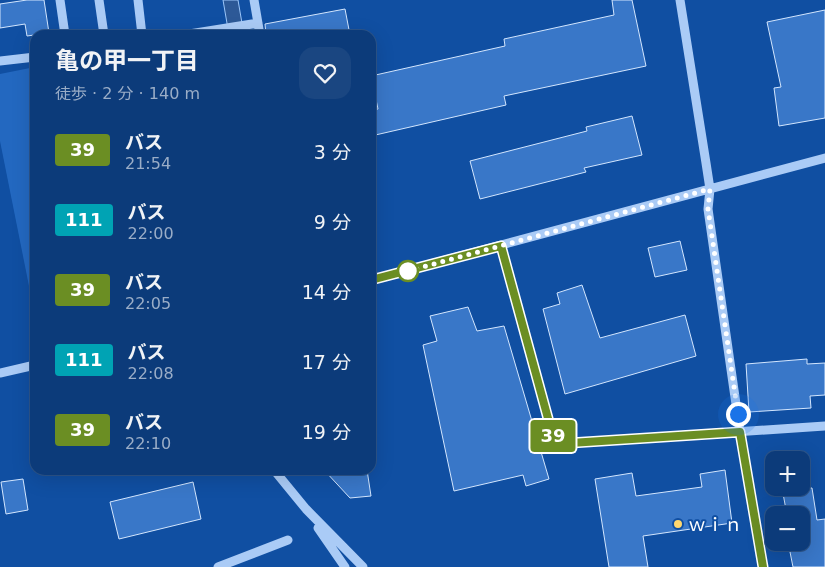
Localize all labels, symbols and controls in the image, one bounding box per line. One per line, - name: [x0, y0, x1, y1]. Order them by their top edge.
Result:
- text: 亀の甲一丁目: [55, 47, 199, 75]
- button: heart: [299, 47, 351, 99]
- text: 徒歩 · 2 分 · 140 m: [55, 84, 200, 103]
- text: バス: [125, 131, 163, 153]
- text: 39: [70, 139, 95, 160]
- text: 3 分: [314, 141, 351, 163]
- text: 21:54: [125, 154, 171, 173]
- text: バス: [128, 201, 166, 223]
- text: 111: [65, 209, 103, 230]
- text: 9 分: [314, 211, 351, 233]
- text: 22:00: [128, 224, 174, 243]
- unlabelled marker: [397, 260, 419, 282]
- text: バス: [125, 271, 163, 293]
- text: 39: [70, 279, 95, 300]
- text: 14 分: [302, 281, 351, 303]
- text: 22:05: [125, 294, 171, 313]
- text: バス: [128, 341, 166, 363]
- text: 111: [65, 349, 103, 370]
- text: 17 分: [302, 351, 351, 373]
- text: 22:08: [128, 364, 174, 383]
- your location: [726, 402, 751, 427]
- text: バス: [125, 411, 163, 433]
- text: 39: [70, 419, 95, 440]
- line badge: 39: [530, 420, 576, 452]
- text: 19 分: [302, 421, 351, 443]
- text: 39: [540, 425, 566, 446]
- text: 22:10: [125, 434, 171, 453]
- map controls: [765, 451, 810, 551]
- button: +: [765, 451, 810, 496]
- button: −: [765, 506, 810, 551]
- place label: ｗｉｎ: [688, 514, 742, 535]
- marker: ｗｉｎ: [672, 518, 684, 530]

